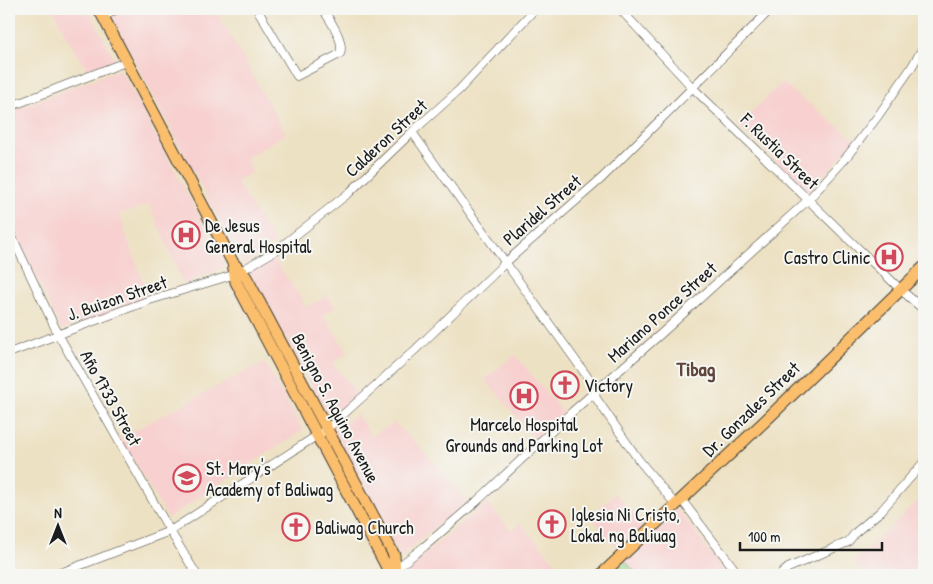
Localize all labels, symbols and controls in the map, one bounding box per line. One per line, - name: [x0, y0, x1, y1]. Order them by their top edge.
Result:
- street label: Calderon Street: [339, 93, 433, 183]
- street label: F. Rustia Street: [734, 106, 825, 195]
- street label: Plaridel Street: [497, 168, 587, 251]
- place label: De Jesus General Hospital: [205, 213, 312, 259]
- hospital icon: De Jesus General Hospital: [171, 220, 201, 250]
- hospital icon: Castro Clinic: [874, 242, 904, 272]
- place label: Castro Clinic: [784, 245, 870, 270]
- street label: Mariano Ponce Street: [602, 255, 723, 368]
- street label: J. Buizon Street: [64, 269, 171, 327]
- street label: Benigno S. Aquino Avenue: [286, 329, 386, 487]
- street label: Año 1733 Street: [74, 346, 148, 451]
- district label: Tibag: [676, 355, 716, 383]
- street label: Dr. Gonzales Street: [697, 355, 806, 462]
- church icon: Victory: [550, 370, 580, 400]
- place label: Victory: [584, 373, 634, 398]
- hospital icon: Marcelo Hospital Grounds and Parking Lot: [509, 381, 539, 411]
- place label: Marcelo Hospital Grounds and Parking Lot: [445, 412, 603, 458]
- place label: St. Mary's Academy of Baliwag: [206, 456, 333, 502]
- school or university icon: St. Mary's Academy of Baliwag: [172, 463, 202, 493]
- north arrow: [32, 502, 82, 552]
- place label: Iglesia Ni Cristo, Lokal ng Baliuag: [571, 502, 680, 548]
- text: N: [54, 503, 62, 522]
- church icon: Iglesia Ni Cristo, Lokal ng Baliuag: [537, 509, 567, 539]
- church icon: Baliwag Church: [281, 512, 311, 542]
- place label: Baliwag Church: [315, 515, 414, 540]
- scale bar: [740, 519, 883, 551]
- text: 100 m: [748, 526, 781, 547]

